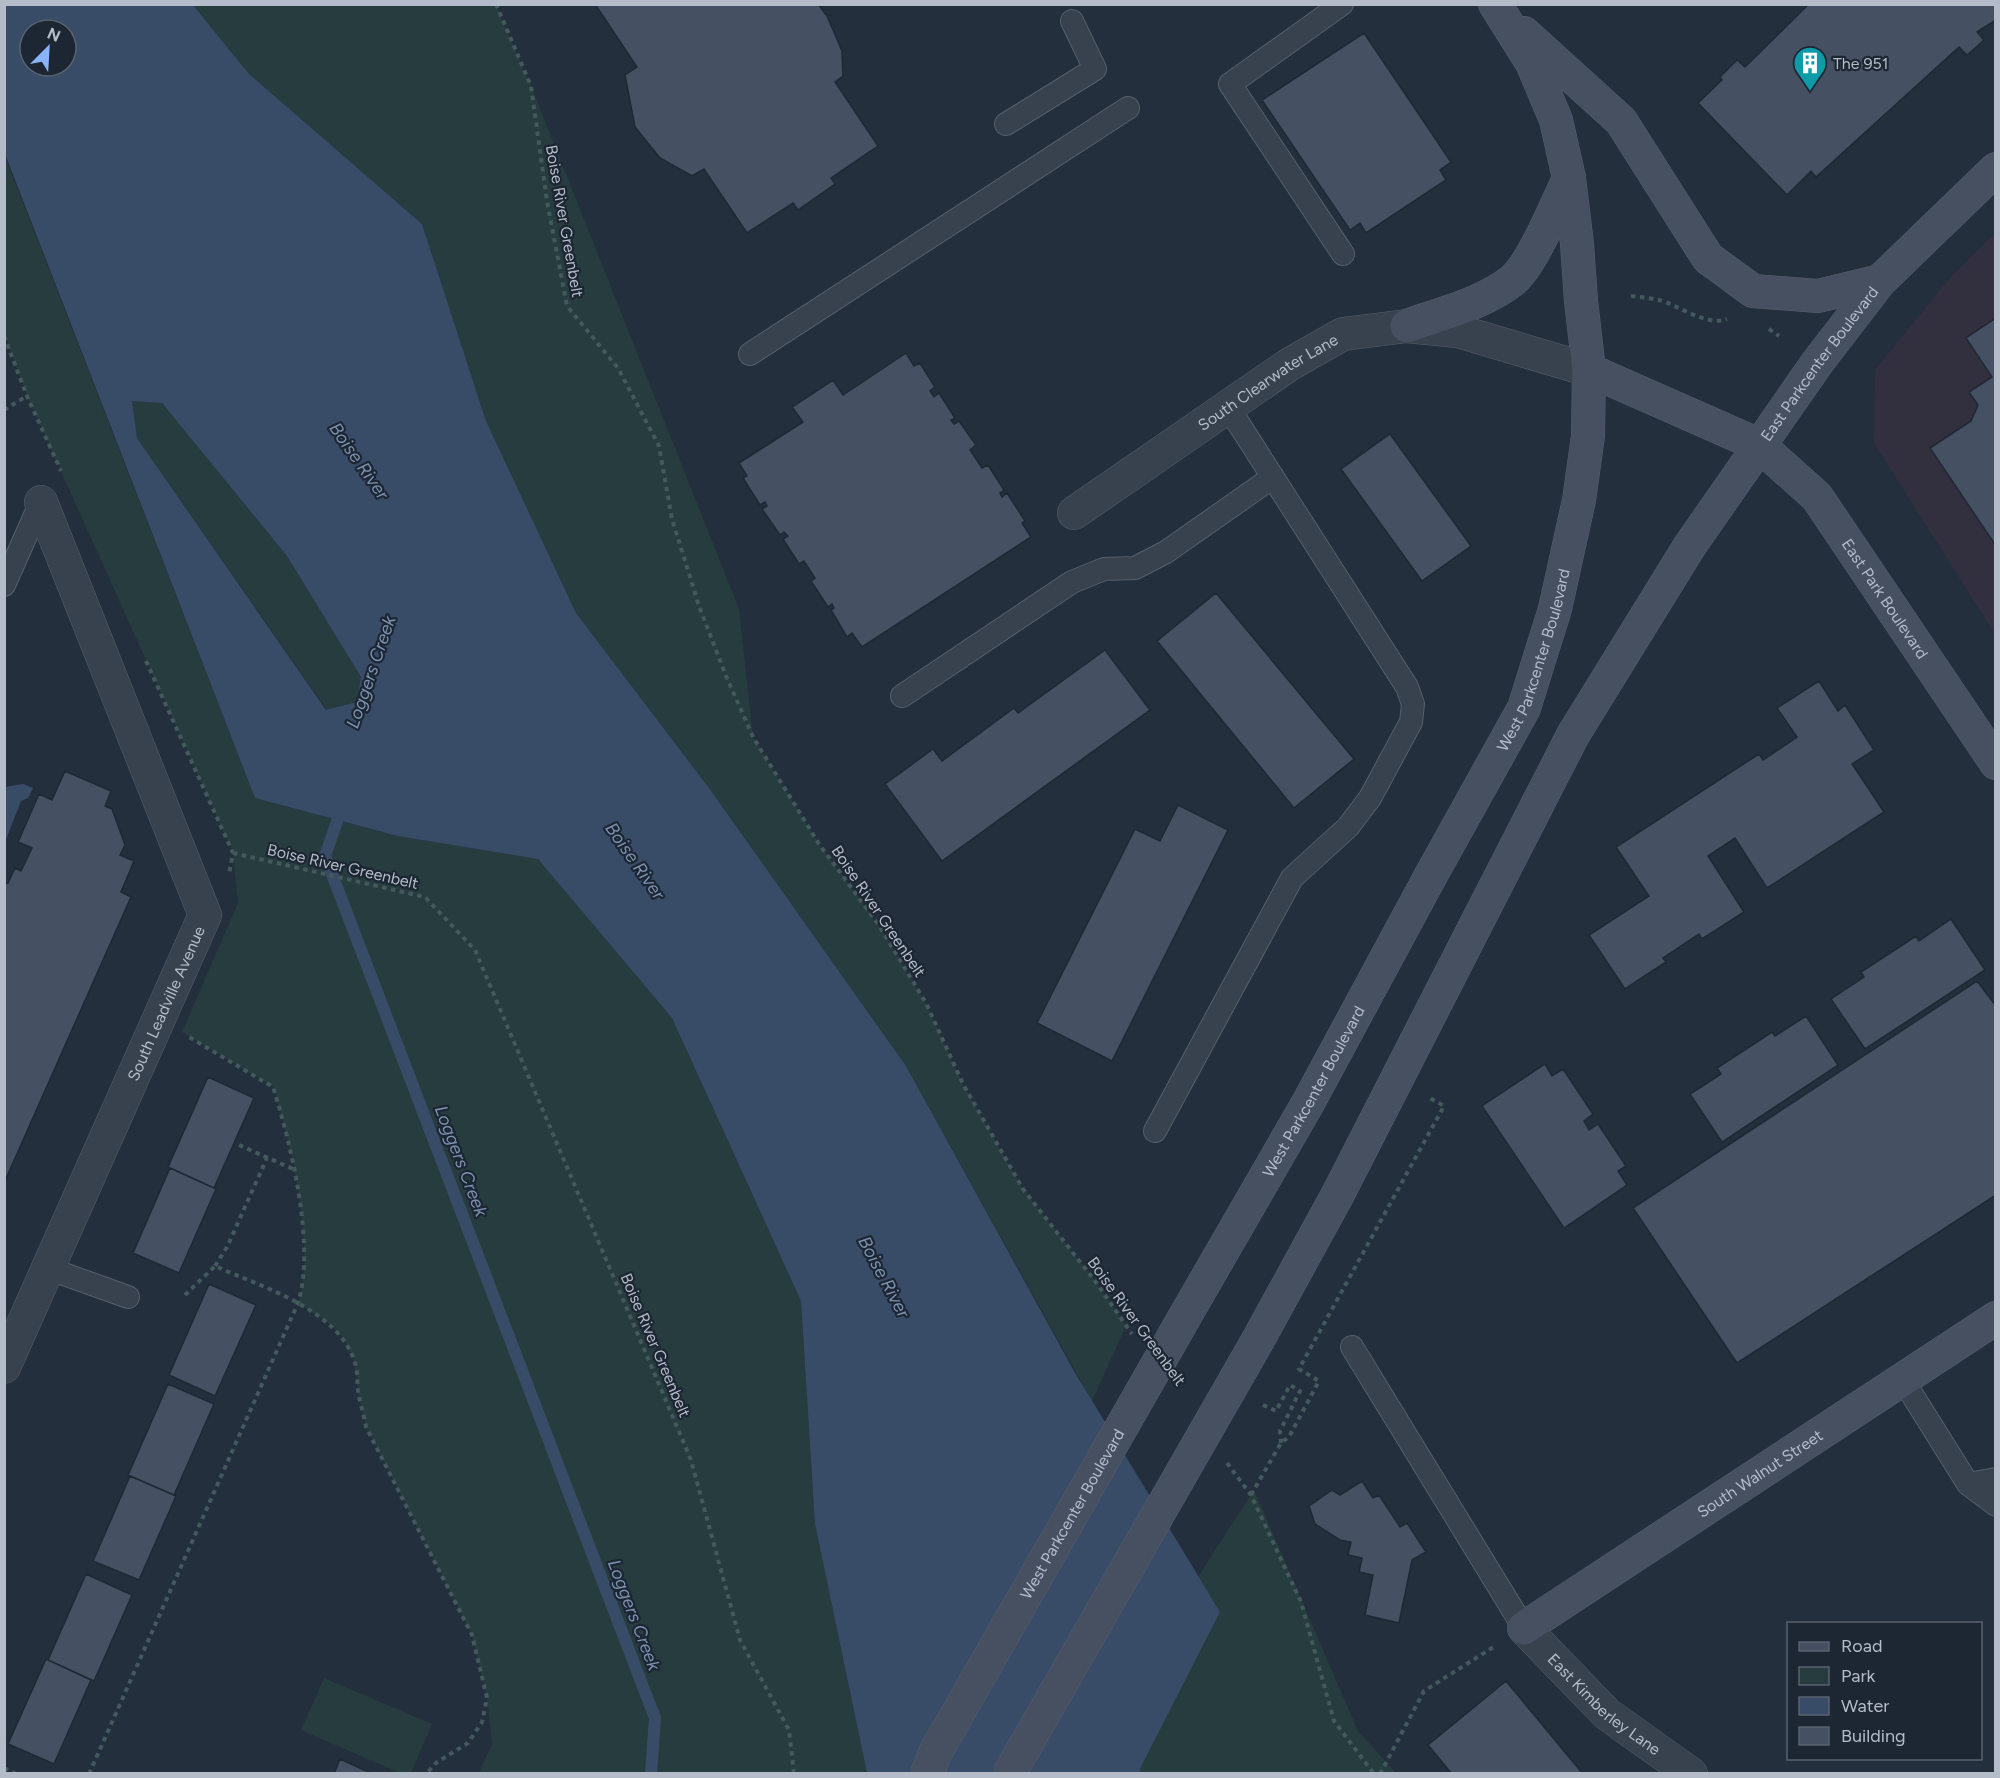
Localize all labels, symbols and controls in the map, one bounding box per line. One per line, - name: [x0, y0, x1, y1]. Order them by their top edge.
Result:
- north arrow: [18, 18, 78, 78]
- text: N: [44, 24, 63, 46]
- building icon: The 951: [1792, 45, 1828, 92]
- place label: The 951: [1833, 54, 1888, 73]
- street label: Boise River Greenbelt: [542, 143, 587, 299]
- street label: East Parkcenter Boulevard: [1757, 283, 1882, 445]
- street label: South Clearwater Lane: [1194, 330, 1341, 435]
- water label: Boise River: [324, 418, 394, 504]
- street label: East Park Boulevard: [1838, 535, 1932, 662]
- street label: West Parkcenter Boulevard: [1493, 567, 1574, 755]
- water label: Loggers Creek: [342, 612, 401, 731]
- water label: Boise River: [600, 818, 670, 904]
- street label: Boise River Greenbelt: [265, 840, 420, 893]
- street label: Boise River Greenbelt: [828, 842, 930, 981]
- street label: South Leadville Avenue: [123, 923, 209, 1084]
- street label: West Parkcenter Boulevard: [1258, 1003, 1369, 1180]
- water label: Loggers Creek: [430, 1102, 493, 1221]
- water label: Boise River: [853, 1233, 915, 1322]
- street label: Boise River Greenbelt: [1083, 1253, 1190, 1389]
- street label: Boise River Greenbelt: [617, 1270, 694, 1420]
- street label: West Parkcenter Boulevard: [1016, 1426, 1128, 1603]
- street label: South Walnut Street: [1694, 1426, 1826, 1522]
- water label: Loggers Creek: [603, 1556, 666, 1675]
- legend: [1787, 1622, 1982, 1760]
- text: Road: [1841, 1635, 1882, 1657]
- street label: East Kimberley Lane: [1544, 1650, 1664, 1759]
- text: Park: [1841, 1665, 1876, 1687]
- text: Water: [1841, 1695, 1889, 1717]
- text: Building: [1841, 1725, 1906, 1747]

